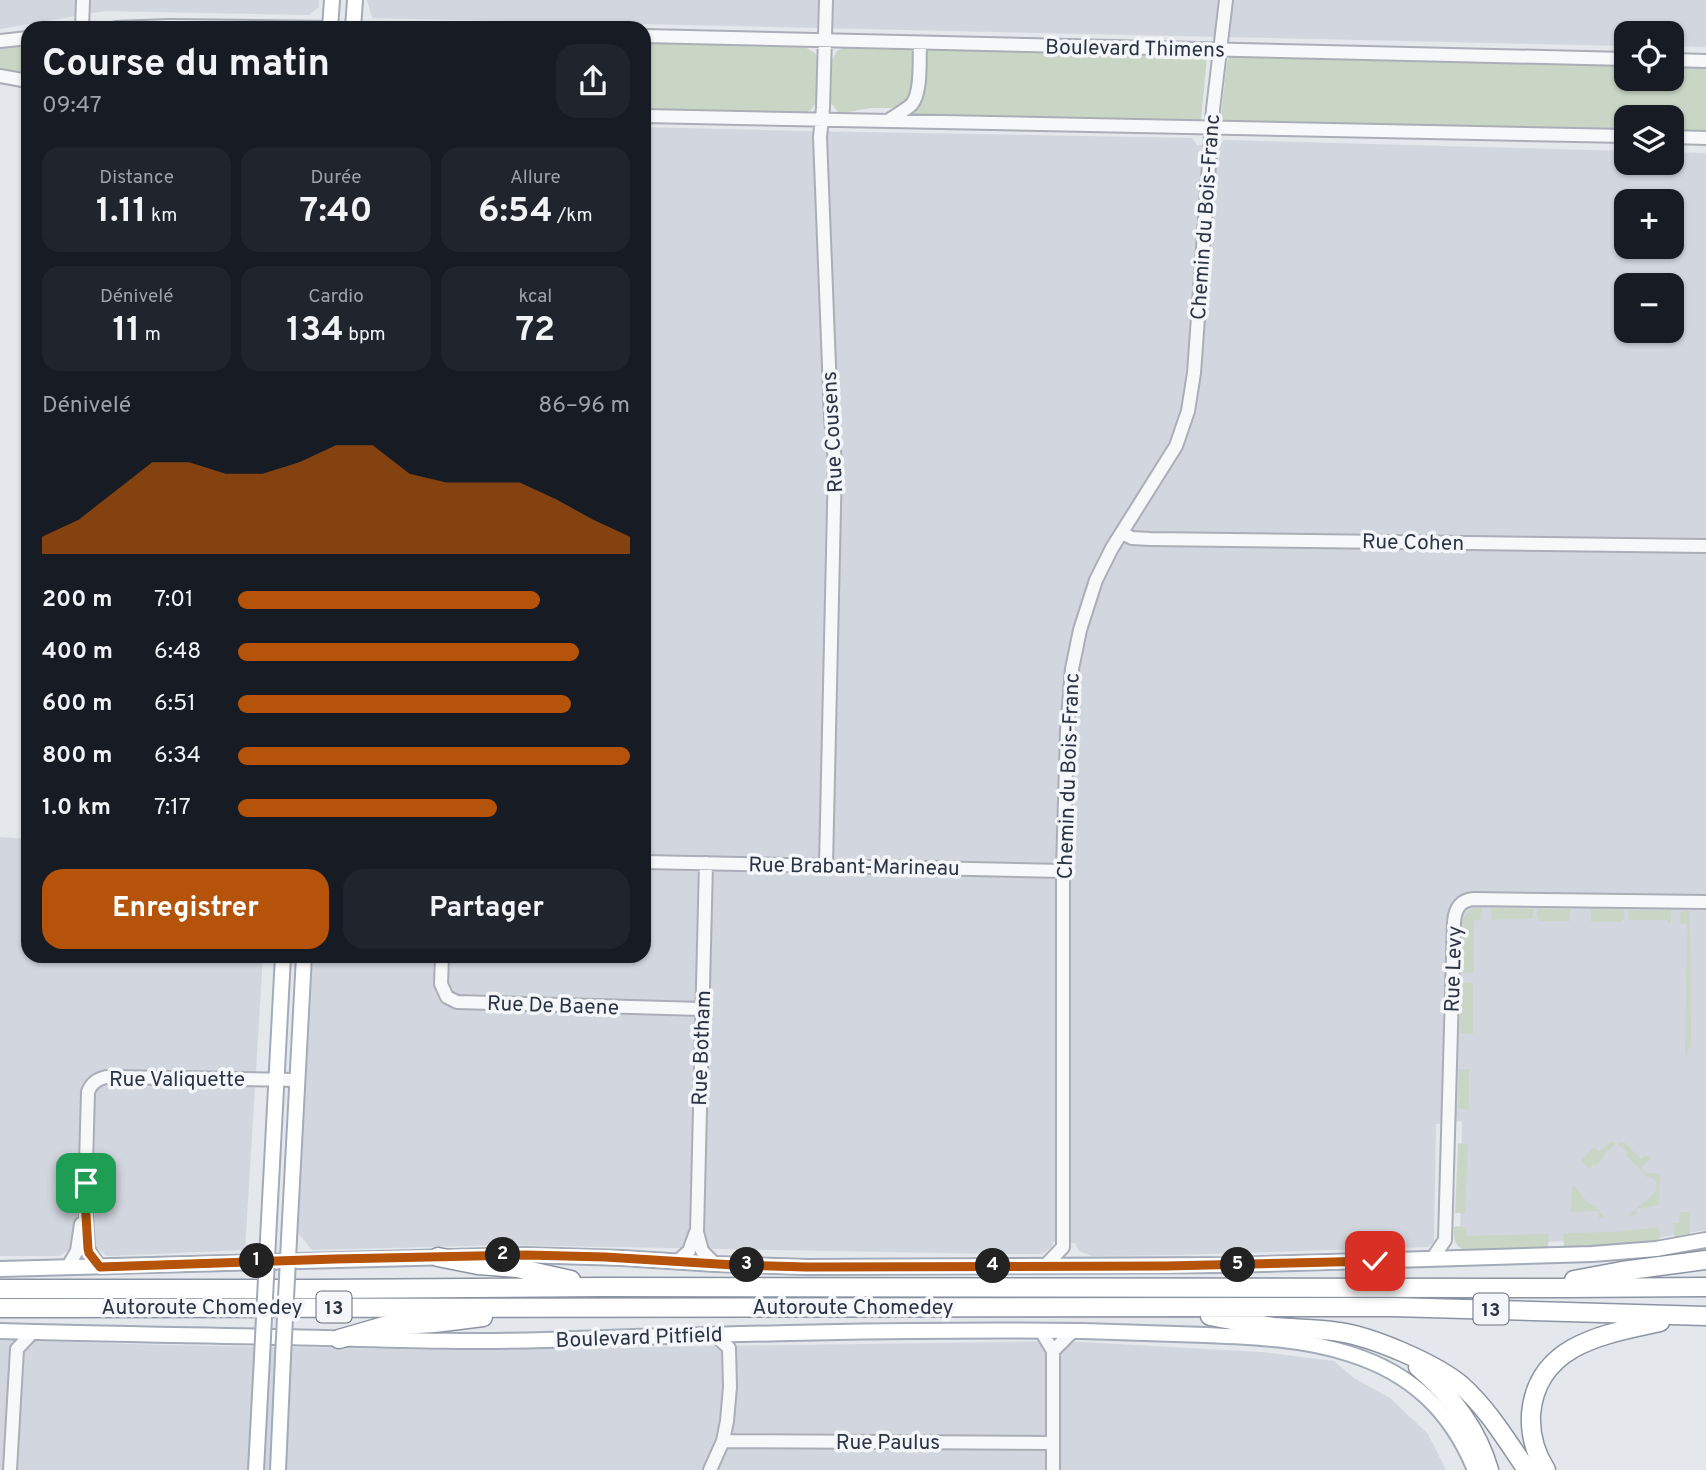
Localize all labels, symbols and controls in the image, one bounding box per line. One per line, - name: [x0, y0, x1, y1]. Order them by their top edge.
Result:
- map controls: [1614, 21, 1684, 343]
- button: locate: [1614, 21, 1684, 91]
- street label: Boulevard Thimens: [1045, 34, 1225, 65]
- text: Course du matin: [42, 41, 330, 90]
- button: share: [556, 44, 630, 118]
- text: 09:47: [42, 92, 102, 121]
- button: layers: [1614, 105, 1684, 175]
- street label: Chemin du Bois-Franc: [1186, 113, 1227, 321]
- text: Distance: [99, 166, 174, 190]
- text: Durée: [310, 166, 362, 190]
- text: Allure: [510, 166, 561, 190]
- button: +: [1614, 189, 1684, 259]
- text: 1.11: [96, 190, 147, 234]
- text: 7:40: [300, 190, 372, 234]
- text: 6:54: [478, 190, 553, 234]
- text: km: [147, 204, 177, 228]
- text: /km: [553, 204, 593, 228]
- button: −: [1614, 273, 1684, 343]
- text: Dénivelé: [100, 285, 173, 309]
- text: Cardio: [308, 285, 364, 309]
- text: kcal: [518, 285, 552, 309]
- text: 11: [112, 309, 140, 353]
- text: 134: [286, 309, 344, 353]
- text: 72: [515, 309, 555, 353]
- text: m: [140, 323, 161, 347]
- text: bpm: [344, 323, 386, 347]
- street label: Rue Cousens: [817, 370, 850, 493]
- text: Dénivelé: [42, 392, 131, 421]
- text: 86–96 m: [538, 392, 630, 421]
- street label: Rue Cohen: [1362, 529, 1464, 558]
- text: 200 m: [42, 586, 112, 615]
- text: 7:01: [154, 586, 194, 615]
- text: 400 m: [42, 638, 113, 667]
- text: 6:48: [154, 638, 201, 667]
- street label: Chemin du Bois-Franc: [1052, 672, 1087, 880]
- text: 600 m: [42, 690, 112, 719]
- text: 6:51: [154, 690, 196, 719]
- text: 800 m: [42, 742, 112, 771]
- text: 6:34: [154, 742, 201, 771]
- text: 1.0 km: [42, 794, 111, 823]
- text: 7:17: [154, 794, 191, 823]
- street label: Rue Brabant-Marineau: [748, 852, 960, 883]
- button: Enregistrer: [42, 869, 329, 949]
- button: Partager: [343, 869, 630, 949]
- street label: Rue Levy: [1439, 925, 1470, 1013]
- street label: Rue Botham: [687, 990, 718, 1106]
- street label: Rue De Baene: [486, 991, 619, 1022]
- street label: Rue Valiquette: [109, 1067, 245, 1094]
- pin: [56, 1153, 116, 1213]
- icon: arrive: [67, 1164, 105, 1202]
- pin: [1345, 1231, 1405, 1291]
- pin: 2: [486, 1238, 520, 1272]
- text: 2: [497, 1242, 508, 1266]
- icon: check: [1356, 1242, 1394, 1280]
- pin: 1: [240, 1244, 274, 1278]
- text: 1: [253, 1248, 260, 1272]
- pin: 3: [730, 1248, 764, 1282]
- pin: 4: [976, 1248, 1010, 1284]
- pin: 5: [1220, 1248, 1256, 1282]
- text: 3: [741, 1252, 752, 1276]
- text: 5: [1232, 1252, 1243, 1276]
- text: 4: [986, 1253, 999, 1277]
- road number: 13: [316, 1292, 352, 1322]
- road number: 13: [1474, 1294, 1508, 1324]
- street label: Autoroute Chomedey: [101, 1295, 303, 1322]
- street label: Autoroute Chomedey: [752, 1295, 954, 1322]
- street label: Boulevard Pitfield: [555, 1322, 723, 1355]
- street label: Rue Paulus: [836, 1430, 940, 1457]

